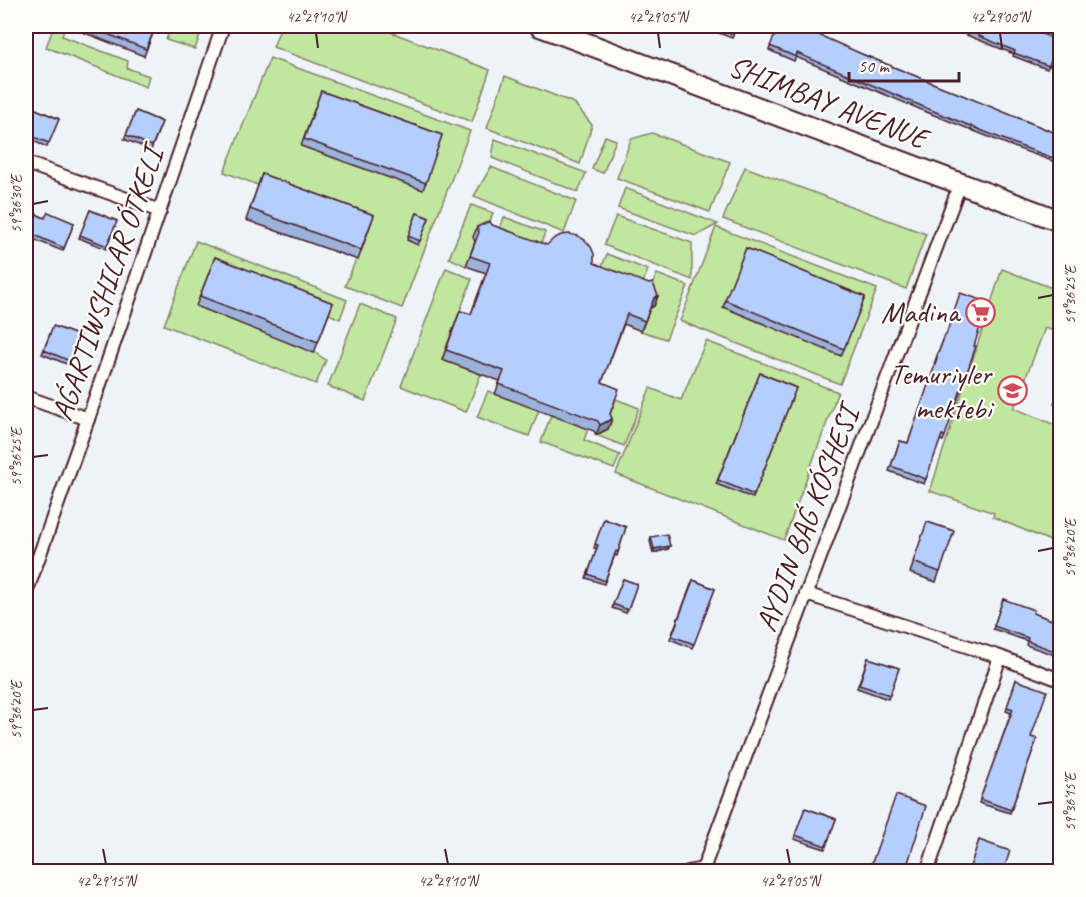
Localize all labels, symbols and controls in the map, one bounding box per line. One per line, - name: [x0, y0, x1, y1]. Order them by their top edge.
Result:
- text: 42°29'10"N: [286, 8, 349, 27]
- text: 42°29'05"N: [628, 8, 691, 27]
- text: 42°29'00"N: [970, 8, 1033, 27]
- scale bar: [849, 45, 958, 83]
- street label: SHIMBAY AVENUE: [723, 47, 936, 159]
- text: 50 m: [858, 55, 891, 77]
- street label: AǴARTIWSHILAR ÓTKELI: [42, 137, 173, 425]
- text: 59°36'30"E: [7, 173, 26, 233]
- text: 59°36'25"E: [1061, 264, 1080, 324]
- place label: Madina: [881, 293, 962, 331]
- supermarket icon: Madina: [964, 296, 996, 328]
- place label: Temuriyler mektebi: [890, 355, 994, 427]
- school or university icon: Temuriyler mektebi: [996, 375, 1028, 407]
- street label: AYDIN BAǴ KÓSHESI: [747, 396, 869, 637]
- text: 59°36'25"E: [7, 426, 26, 486]
- text: 59°36'20"E: [1061, 517, 1080, 577]
- text: 59°36'20"E: [7, 679, 26, 739]
- text: 59°36'15"E: [1061, 771, 1080, 831]
- text: 42°29'15"N: [76, 872, 139, 891]
- text: 42°29'10"N: [418, 872, 481, 891]
- text: 42°29'05"N: [760, 872, 823, 891]

